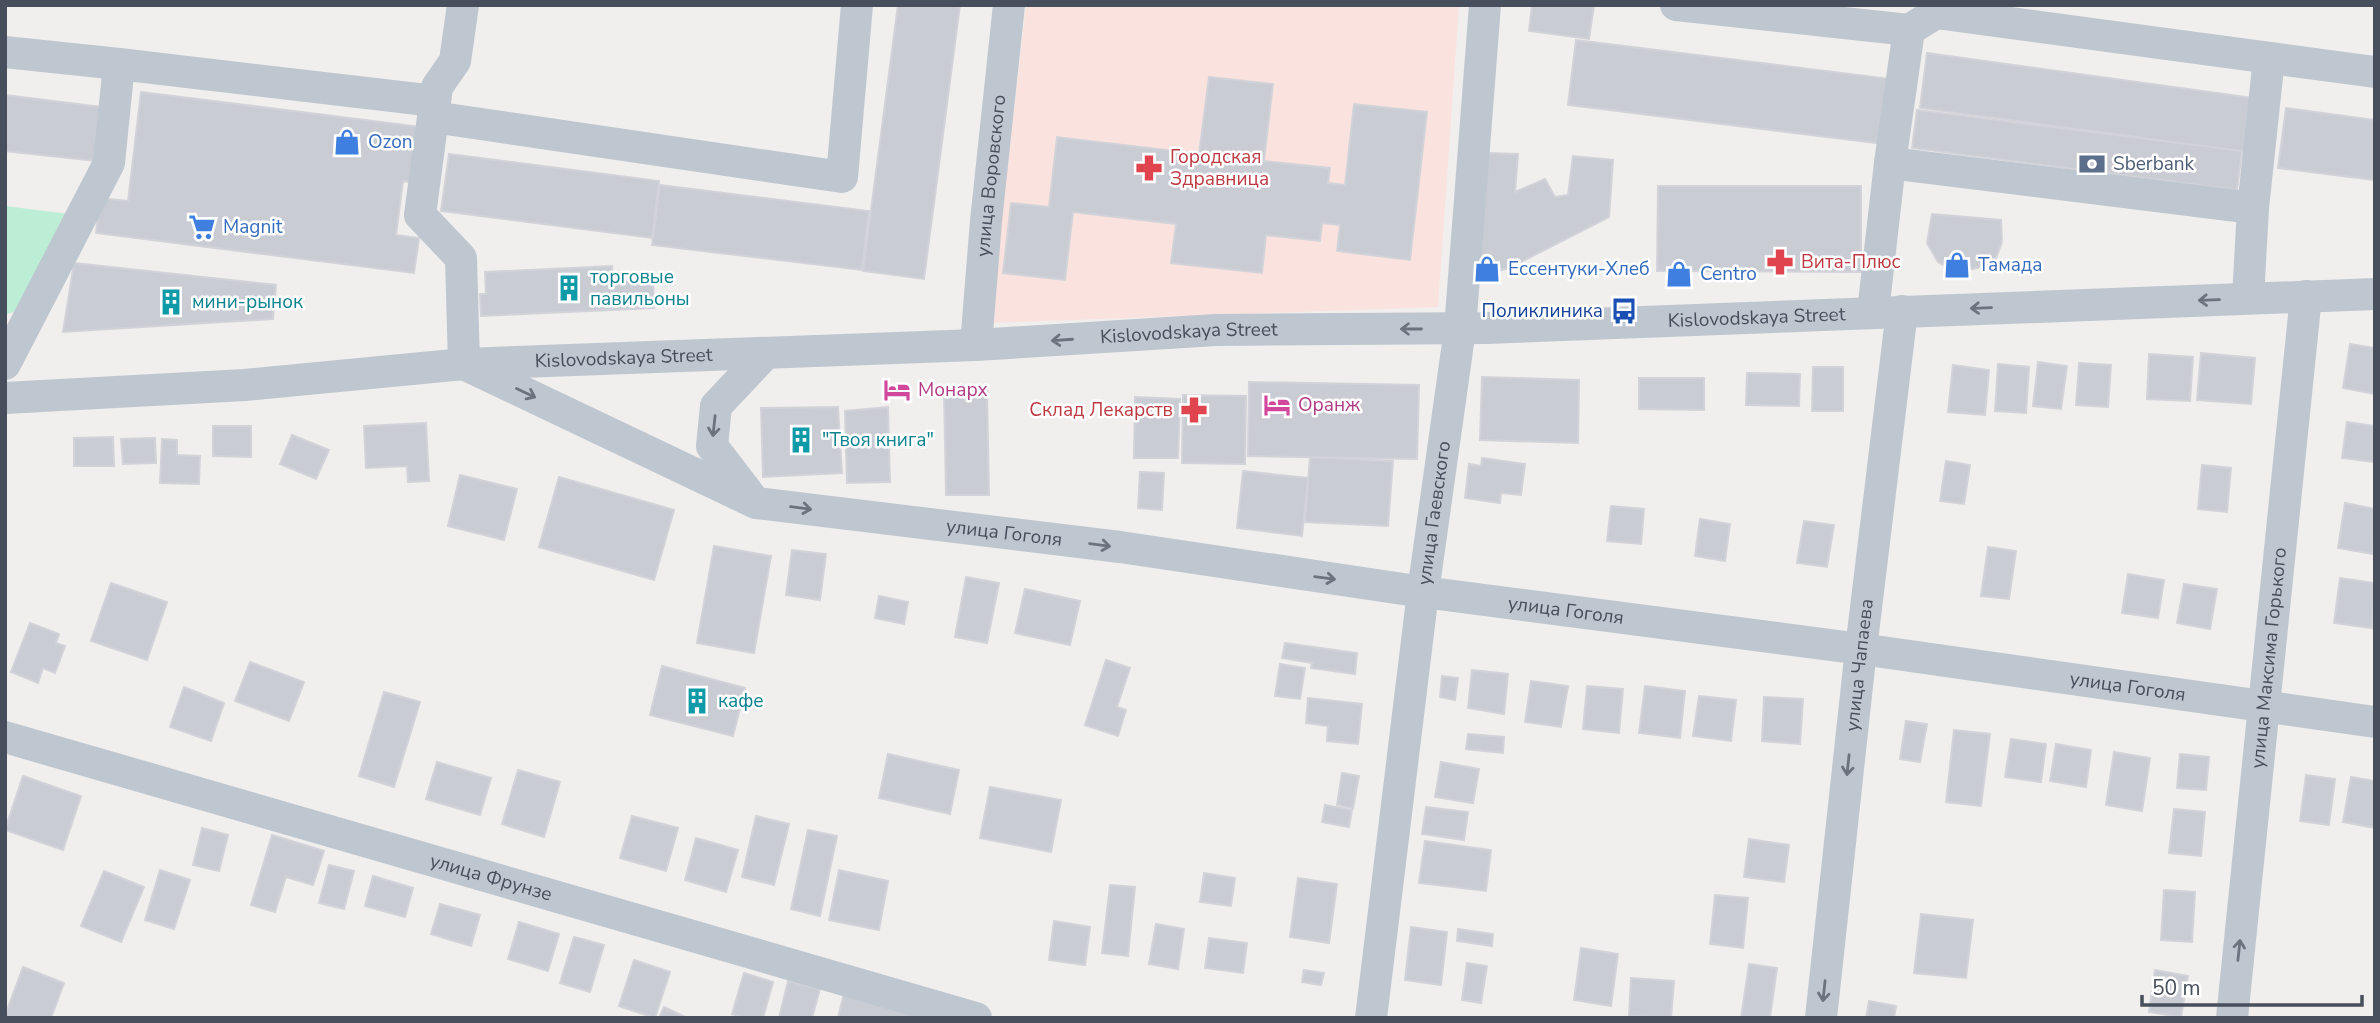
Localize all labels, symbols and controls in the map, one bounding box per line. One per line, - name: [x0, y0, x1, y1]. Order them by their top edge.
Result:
- street label: улица Воровского: [970, 93, 1012, 258]
- shop icon: Ozon: [332, 127, 362, 157]
- place label: Ozon: [368, 129, 413, 155]
- place label: Городская Здравница: [1170, 144, 1269, 192]
- bank icon: Sberbank: [2077, 149, 2107, 179]
- place label: Sberbank: [2113, 151, 2195, 177]
- pharmacy icon: Городская Здравница: [1134, 153, 1164, 183]
- supermarket icon: Magnit: [187, 212, 217, 242]
- place label: Magnit: [223, 214, 283, 240]
- pharmacy icon: Вита-Плюс: [1765, 247, 1795, 277]
- place label: Вита-Плюс: [1801, 249, 1901, 275]
- shop icon: Тамада: [1942, 250, 1972, 280]
- place label: Тамада: [1978, 252, 2042, 278]
- shop icon: Ессентуки-Хлеб: [1472, 254, 1502, 284]
- place label: Ессентуки-Хлеб: [1508, 256, 1650, 282]
- shop icon: Centro: [1664, 259, 1694, 289]
- place label: Centro: [1700, 261, 1757, 287]
- place label: торговые павильоны: [590, 264, 690, 312]
- building icon: торговые павильоны: [554, 273, 584, 303]
- building icon: мини-рынок: [156, 287, 186, 317]
- place label: мини-рынок: [192, 289, 303, 315]
- one-way arrow: [2197, 293, 2220, 306]
- bus stop icon: Поликлиника: [1609, 296, 1639, 326]
- place label: Поликлиника: [1482, 298, 1603, 324]
- street label: Kislovodskaya Street: [1667, 301, 1846, 334]
- one-way arrow: [1970, 301, 1993, 315]
- street label: Kislovodskaya Street: [1099, 317, 1278, 350]
- one-way arrow: [1400, 322, 1423, 336]
- one-way arrow: [1051, 334, 1073, 347]
- street label: Kislovodskaya Street: [534, 342, 713, 374]
- hotel icon: Монарх: [882, 375, 912, 405]
- place label: Монарх: [918, 377, 988, 403]
- one-way arrow: [515, 387, 536, 400]
- hotel icon: Оранж: [1262, 390, 1292, 420]
- place label: Оранж: [1298, 392, 1360, 418]
- pharmacy icon: Склад Лекарств: [1179, 395, 1209, 425]
- place label: Склад Лекарств: [1029, 397, 1173, 423]
- one-way arrow: [707, 414, 720, 437]
- building icon: "Твоя книга": [786, 425, 816, 455]
- place label: "Твоя книга": [822, 427, 934, 453]
- street label: улица Гаевского: [1411, 439, 1457, 587]
- one-way arrow: [790, 502, 812, 515]
- street label: улица Гоголя: [945, 513, 1064, 553]
- one-way arrow: [1088, 538, 1111, 551]
- street label: улица Максима Горького: [2245, 546, 2293, 770]
- one-way arrow: [1313, 571, 1336, 584]
- street label: улица Гоголя: [1506, 590, 1625, 631]
- street label: улица Чапаева: [1839, 597, 1880, 733]
- street label: улица Гоголя: [2068, 666, 2187, 708]
- building icon: кафе: [682, 686, 712, 716]
- place label: кафе: [718, 688, 764, 714]
- one-way arrow: [1842, 754, 1855, 776]
- street label: улица Фрунзе: [427, 848, 555, 908]
- one-way arrow: [2232, 939, 2245, 962]
- scale bar: [2142, 964, 2362, 1008]
- text: 50 m: [2152, 974, 2201, 1002]
- one-way arrow: [1817, 980, 1830, 1002]

